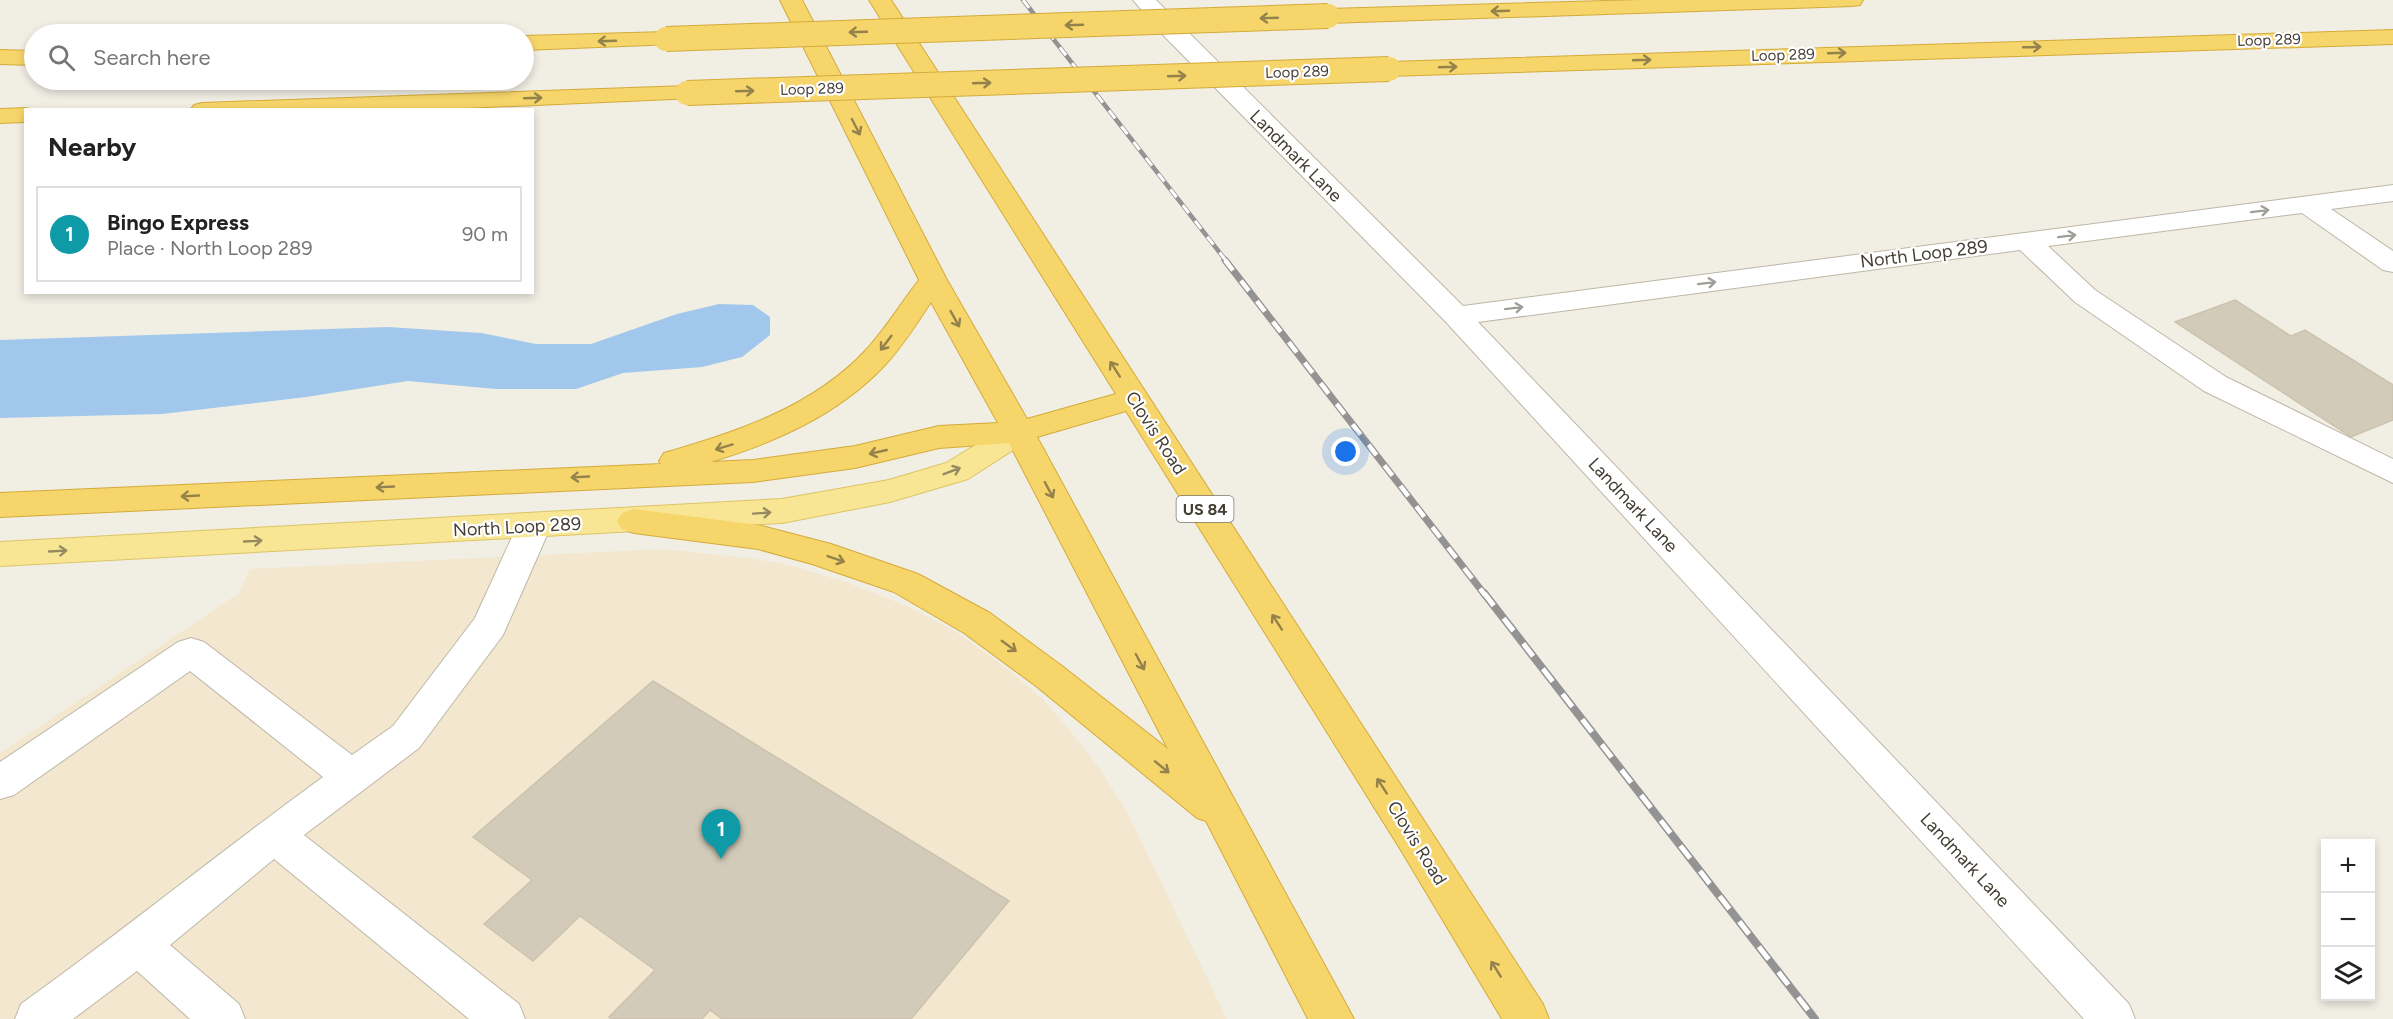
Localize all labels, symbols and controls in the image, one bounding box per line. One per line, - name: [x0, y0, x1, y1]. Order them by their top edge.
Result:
- one-way arrow: [1490, 5, 1510, 17]
- one-way arrow: [1260, 13, 1280, 24]
- one-way arrow: [1065, 19, 1085, 31]
- search box: [24, 24, 534, 90]
- one-way arrow: [849, 27, 869, 38]
- street label: Loop 289: [2237, 30, 2301, 50]
- one-way arrow: [598, 35, 618, 46]
- icon: search: [45, 41, 78, 74]
- one-way arrow: [2022, 41, 2042, 52]
- text: Search here: [93, 44, 211, 71]
- street label: Loop 289: [1751, 45, 1815, 65]
- one-way arrow: [1827, 47, 1847, 58]
- one-way arrow: [1632, 54, 1652, 65]
- one-way arrow: [1437, 61, 1457, 72]
- street label: Loop 289: [1265, 62, 1329, 82]
- one-way arrow: [1166, 70, 1186, 82]
- one-way arrow: [971, 77, 991, 89]
- street label: Loop 289: [780, 79, 844, 99]
- one-way arrow: [735, 86, 755, 97]
- one-way arrow: [522, 93, 542, 104]
- street label: Landmark Lane: [1245, 105, 1347, 207]
- one-way arrow: [850, 118, 862, 136]
- text: Nearby: [48, 131, 136, 163]
- one-way arrow: [2250, 205, 2270, 216]
- text: Bingo Express: [107, 209, 249, 236]
- text: 1: [65, 222, 74, 246]
- text: 90 m: [462, 222, 508, 246]
- one-way arrow: [2056, 230, 2076, 241]
- street label: North Loop 289: [1859, 235, 1989, 273]
- text: Place · North Loop 289: [107, 236, 313, 260]
- one-way arrow: [1696, 277, 1716, 288]
- one-way arrow: [1503, 302, 1523, 313]
- one-way arrow: [949, 310, 961, 327]
- one-way arrow: [879, 335, 892, 351]
- one-way arrow: [1109, 361, 1121, 378]
- street label: Clovis Road: [1121, 387, 1191, 479]
- your location: [1331, 437, 1360, 466]
- one-way arrow: [715, 442, 734, 453]
- one-way arrow: [869, 447, 888, 458]
- street label: Landmark Lane: [1584, 453, 1683, 557]
- one-way arrow: [943, 465, 961, 476]
- one-way arrow: [570, 472, 590, 483]
- one-way arrow: [1044, 480, 1055, 498]
- one-way arrow: [376, 481, 396, 492]
- one-way arrow: [181, 490, 201, 501]
- road number: US 84: [1176, 496, 1234, 522]
- one-way arrow: [752, 507, 772, 518]
- street label: North Loop 289: [452, 513, 582, 541]
- one-way arrow: [243, 535, 263, 546]
- one-way arrow: [48, 545, 68, 556]
- one-way arrow: [826, 554, 845, 565]
- one-way arrow: [1270, 614, 1282, 631]
- one-way arrow: [1000, 640, 1016, 653]
- one-way arrow: [1135, 653, 1147, 671]
- one-way arrow: [1154, 760, 1170, 773]
- one-way arrow: [1375, 778, 1387, 795]
- street label: Clovis Road: [1383, 797, 1451, 889]
- street label: Landmark Lane: [1916, 808, 2015, 912]
- pin: 1: [702, 810, 740, 859]
- map controls: [2321, 839, 2375, 1001]
- button: +: [2321, 839, 2375, 893]
- button: −: [2321, 893, 2375, 947]
- button: layers: [2321, 947, 2375, 1001]
- one-way arrow: [1489, 961, 1501, 978]

